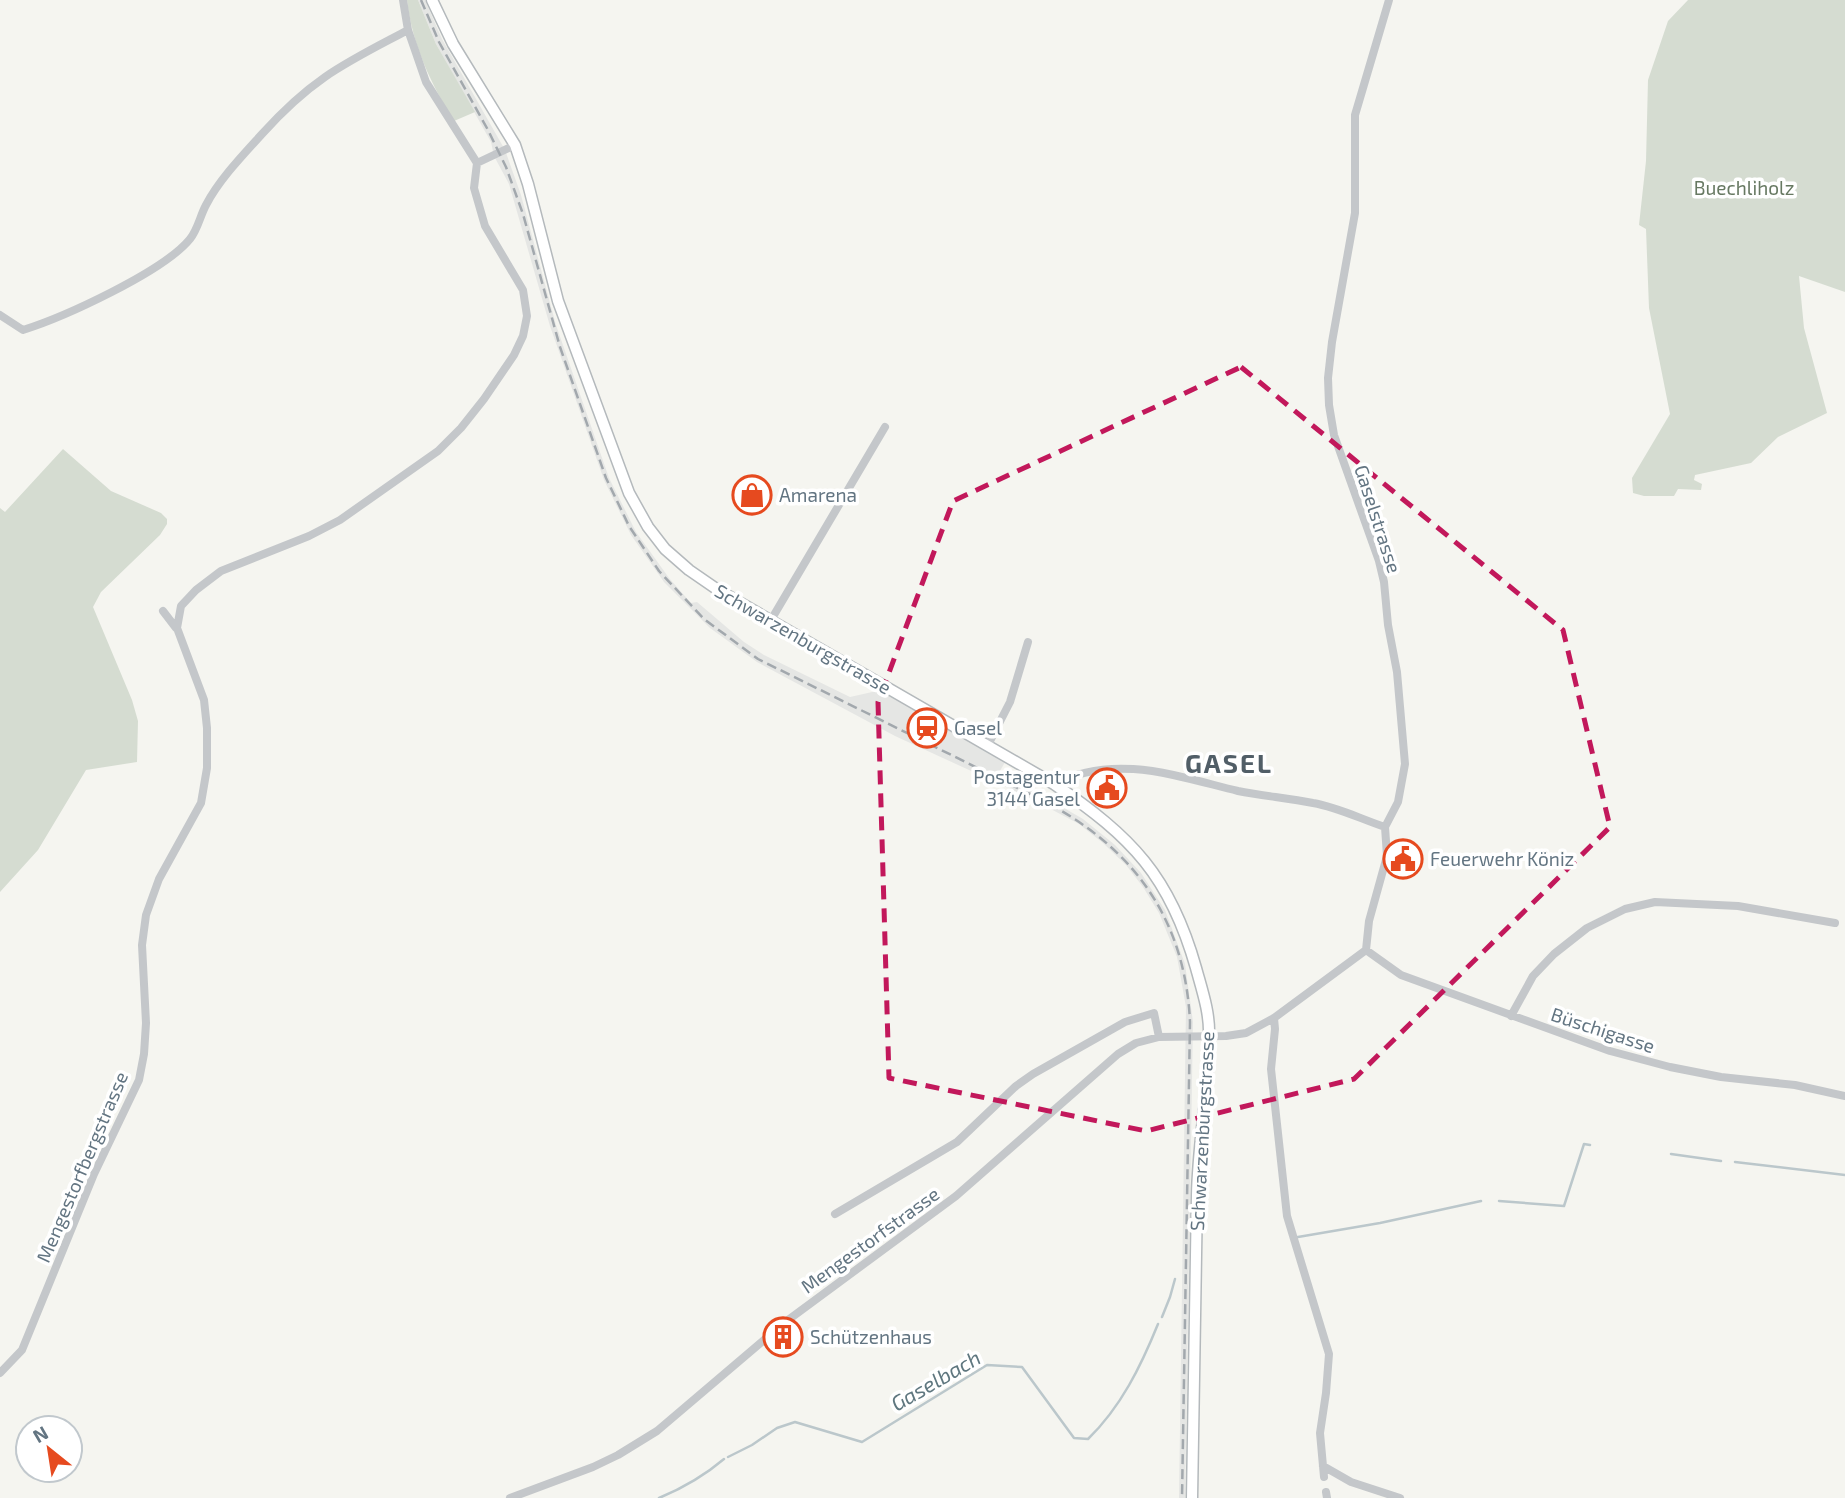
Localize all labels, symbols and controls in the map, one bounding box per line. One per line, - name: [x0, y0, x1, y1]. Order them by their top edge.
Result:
- park label: Buechliholz: [1694, 176, 1794, 199]
- street label: Gaselstrasse: [1350, 462, 1407, 576]
- shop icon: Amarena: [731, 474, 773, 516]
- place label: Amarena: [779, 483, 857, 506]
- street label: Schwarzenburgstrasse: [711, 579, 896, 698]
- station icon: Gasel: [906, 707, 948, 749]
- place label: Gasel: [954, 716, 1002, 739]
- district label: GASEL: [1185, 747, 1273, 778]
- place label: Postagentur 3144 Gasel: [973, 765, 1080, 810]
- public building icon: Postagentur 3144 Gasel: [1086, 767, 1128, 809]
- public building icon: Feuerwehr Köniz: [1382, 838, 1424, 880]
- place label: Feuerwehr Köniz: [1430, 847, 1574, 870]
- street label: Büschigasse: [1548, 1002, 1658, 1057]
- street label: Schwarzenburgstrasse: [1185, 1031, 1218, 1231]
- street label: Mengestorfbergstrasse: [31, 1068, 132, 1266]
- street label: Mengestorfstrasse: [796, 1182, 943, 1298]
- building icon: Schützenhaus: [762, 1316, 804, 1358]
- place label: Schützenhaus: [810, 1325, 932, 1348]
- water label: Gaselbach: [886, 1344, 985, 1415]
- north arrow: [14, 1414, 84, 1484]
- text: N: [29, 1420, 52, 1447]

